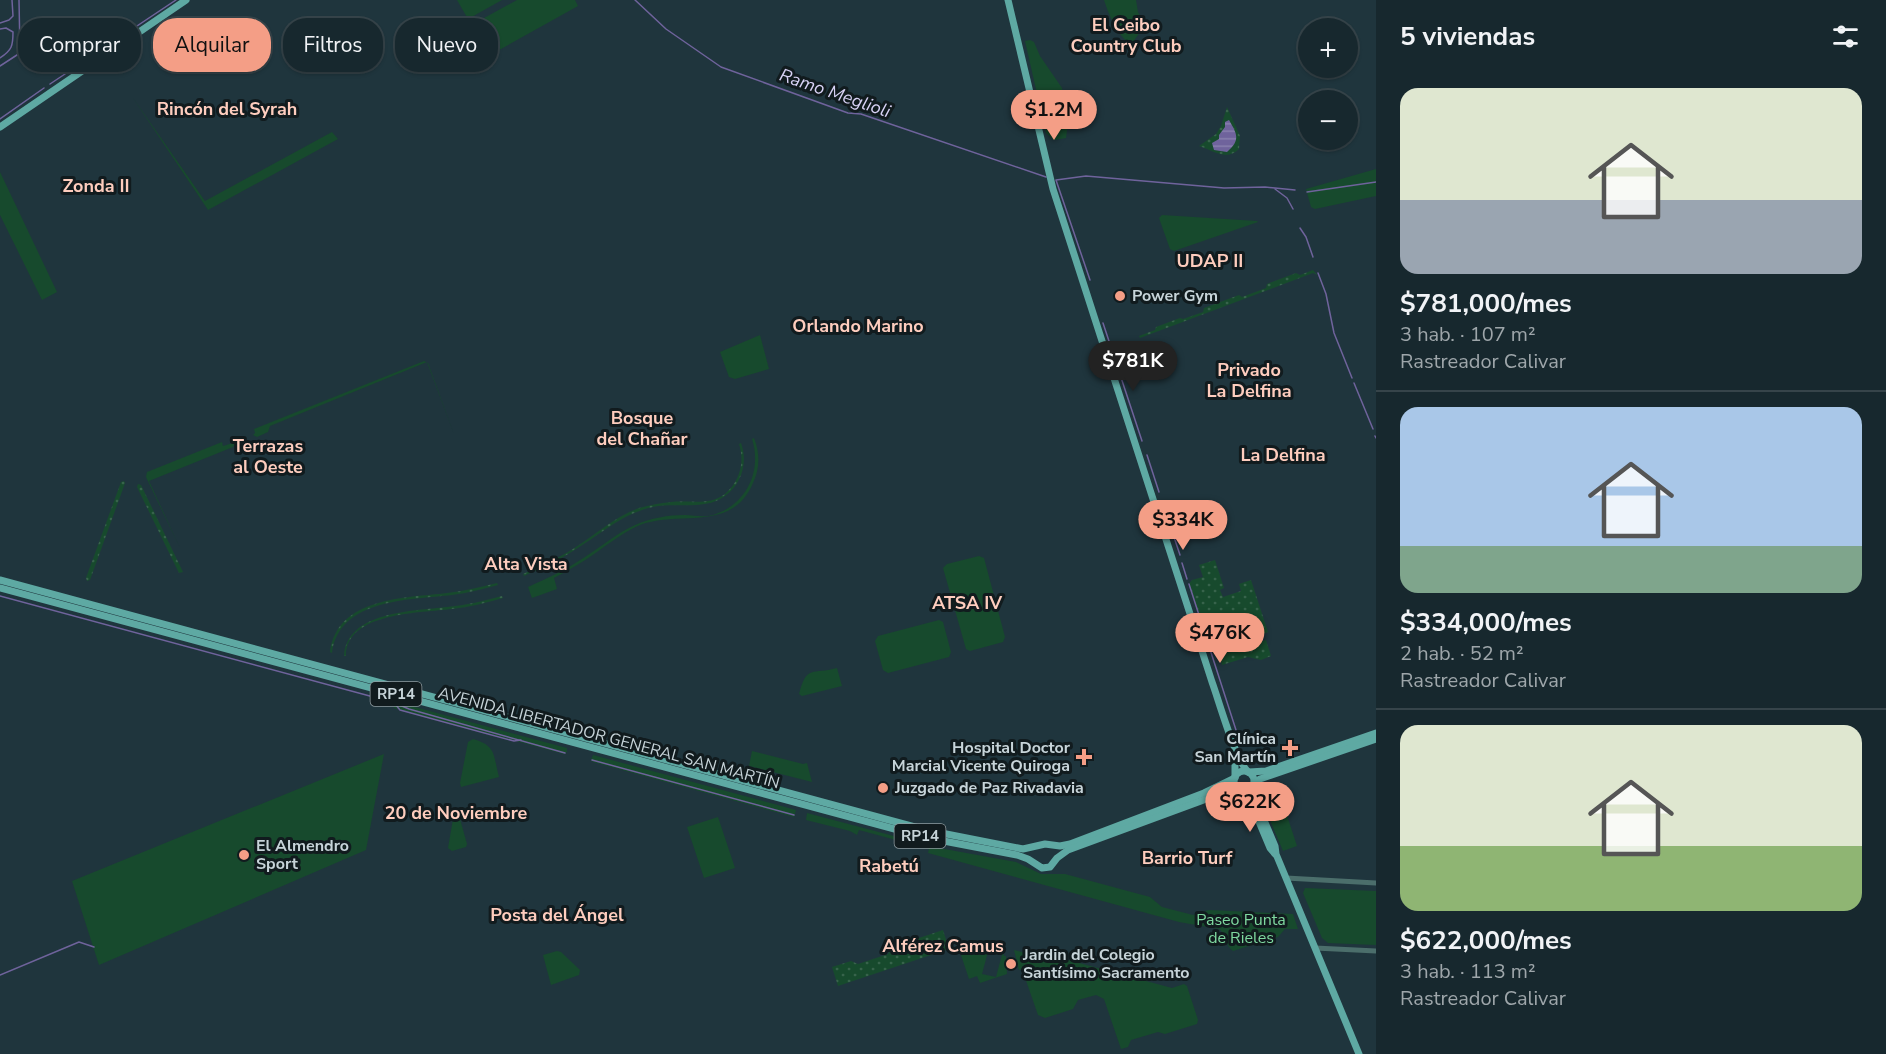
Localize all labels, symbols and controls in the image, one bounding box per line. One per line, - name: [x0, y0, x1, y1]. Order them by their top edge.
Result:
- district label: El Ceibo Country Club: [1071, 13, 1182, 58]
- chip: Comprar: [18, 18, 141, 72]
- chip: Alquilar: [153, 18, 271, 72]
- chip: Filtros: [283, 18, 383, 72]
- chip: Nuevo: [395, 18, 498, 72]
- map controls: [1298, 18, 1358, 150]
- button: +: [1298, 18, 1358, 78]
- text: 5 viviendas: [1400, 19, 1535, 54]
- icon: filters: [1829, 20, 1862, 53]
- water label: Ramo Meglioli: [776, 63, 895, 124]
- pin: $1.2M: [1012, 90, 1096, 141]
- button: −: [1298, 90, 1358, 150]
- text: $1.2M: [1025, 96, 1083, 123]
- district label: Rincón del Syrah: [157, 97, 297, 121]
- icon: home: [1577, 127, 1685, 235]
- district label: Zonda II: [62, 174, 130, 198]
- district label: UDAP II: [1177, 249, 1243, 273]
- place label: Power Gym: [1132, 285, 1218, 307]
- text: $781,000/mes: [1400, 286, 1572, 321]
- marker: Power Gym: [1113, 289, 1127, 303]
- district label: Orlando Marino: [792, 314, 924, 338]
- text: 3 hab. · 107 m²: [1400, 321, 1536, 348]
- pin: $781K: [1091, 341, 1175, 392]
- text: $781K: [1102, 347, 1164, 374]
- text: Rastreador Calivar: [1400, 348, 1566, 375]
- district label: Privado La Delfina: [1206, 358, 1292, 403]
- district label: Bosque del Chañar: [596, 406, 688, 451]
- district label: Terrazas al Oeste: [233, 434, 303, 479]
- district label: La Delfina: [1240, 443, 1326, 467]
- icon: home: [1577, 446, 1685, 554]
- pin: $334K: [1141, 500, 1225, 551]
- text: $334K: [1152, 506, 1214, 533]
- district label: Alta Vista: [484, 552, 568, 576]
- district label: ATSA IV: [932, 591, 1003, 615]
- text: $334,000/mes: [1400, 605, 1572, 640]
- pin: $476K: [1178, 613, 1262, 664]
- text: $476K: [1189, 619, 1251, 646]
- text: 2 hab. · 52 m²: [1400, 640, 1524, 667]
- text: Rastreador Calivar: [1400, 667, 1566, 694]
- road number: RP14: [370, 682, 422, 706]
- street label: AVENIDA LIBERTADOR GENERAL SAN MARTÍN: [436, 682, 782, 794]
- place label: Clínica San Martín: [1195, 728, 1276, 768]
- place label: Hospital Doctor Marcial Vicente Quiroga: [892, 737, 1071, 777]
- marker: Clínica San Martín: [1281, 739, 1299, 757]
- marker: Hospital Doctor Marcial Vicente Quiroga: [1075, 748, 1093, 766]
- icon: home: [1577, 764, 1685, 872]
- place label: Juzgado de Paz Rivadavia: [894, 777, 1084, 799]
- marker: Juzgado de Paz Rivadavia: [876, 781, 890, 795]
- pin: $622K: [1208, 782, 1292, 833]
- text: $622K: [1219, 788, 1281, 815]
- district label: 20 de Noviembre: [385, 801, 528, 825]
- road number: RP14: [894, 824, 946, 848]
- place label: El Almendro Sport: [256, 835, 349, 875]
- district label: Barrio Turf: [1142, 846, 1233, 870]
- marker: El Almendro Sport: [237, 848, 251, 862]
- district label: Rabetú: [859, 854, 919, 878]
- district label: Posta del Ángel: [490, 903, 624, 927]
- park label: Paseo Punta de Rieles: [1196, 909, 1286, 949]
- text: $622,000/mes: [1400, 923, 1572, 958]
- district label: Alférez Camus: [882, 934, 1004, 958]
- place label: Jardin del Colegio Santísimo Sacramento: [1022, 944, 1190, 984]
- marker: Jardin del Colegio Santísimo Sacramento: [1004, 957, 1018, 971]
- text: 3 hab. · 113 m²: [1400, 958, 1536, 985]
- text: Rastreador Calivar: [1400, 985, 1566, 1012]

